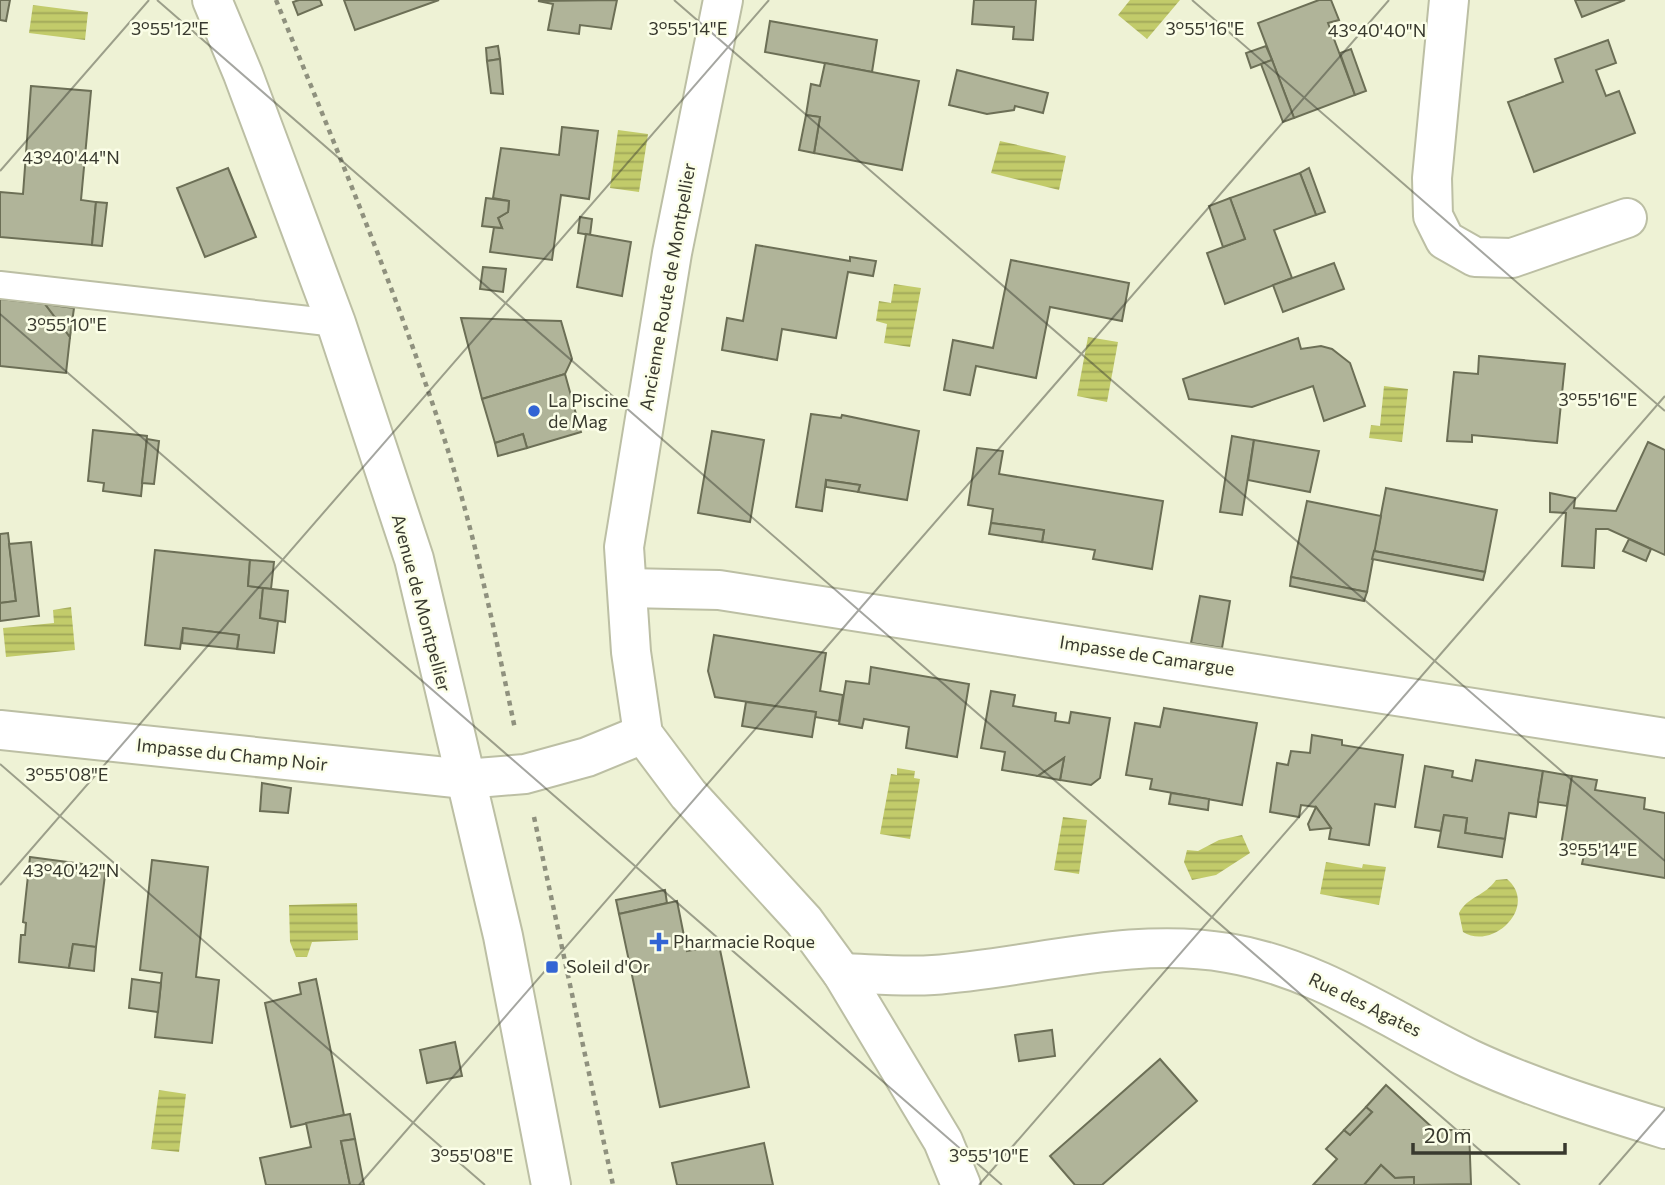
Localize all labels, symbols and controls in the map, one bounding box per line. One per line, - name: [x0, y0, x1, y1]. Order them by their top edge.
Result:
- text: 3°55'12"E: [131, 17, 209, 39]
- text: 3°55'14"E: [649, 17, 727, 39]
- text: 3°55'16"E: [1165, 17, 1245, 39]
- text: 43°40'40"N: [1328, 19, 1426, 41]
- text: 43°40'44"N: [22, 146, 120, 168]
- street label: Ancienne Route de Montpellier: [634, 161, 700, 413]
- text: 3°55'10"E: [27, 313, 107, 335]
- text: 3°55'16"E: [1558, 388, 1638, 410]
- place label: La Piscine de Mag: [548, 389, 629, 432]
- marker: La Piscine de Mag: [526, 403, 542, 419]
- street label: Avenue de Montpellier: [388, 511, 456, 694]
- street label: Impasse de Camargue: [1058, 630, 1236, 680]
- street label: Impasse du Champ Noir: [135, 733, 329, 775]
- text: 3°55'08"E: [25, 763, 109, 785]
- text: 3°55'14"E: [1559, 838, 1637, 860]
- text: 43°40'42"N: [23, 859, 119, 881]
- place label: Pharmacie Roque: [673, 930, 815, 952]
- marker: Pharmacie Roque: [651, 934, 667, 950]
- place label: Soleil d'Or: [566, 955, 650, 977]
- marker: Soleil d'Or: [544, 959, 560, 975]
- street label: Rue des Agates: [1306, 967, 1425, 1041]
- scale bar: [1413, 1112, 1565, 1156]
- text: 20 m: [1424, 1122, 1472, 1147]
- text: 3°55'08"E: [430, 1144, 514, 1166]
- text: 3°55'10"E: [949, 1144, 1029, 1166]

